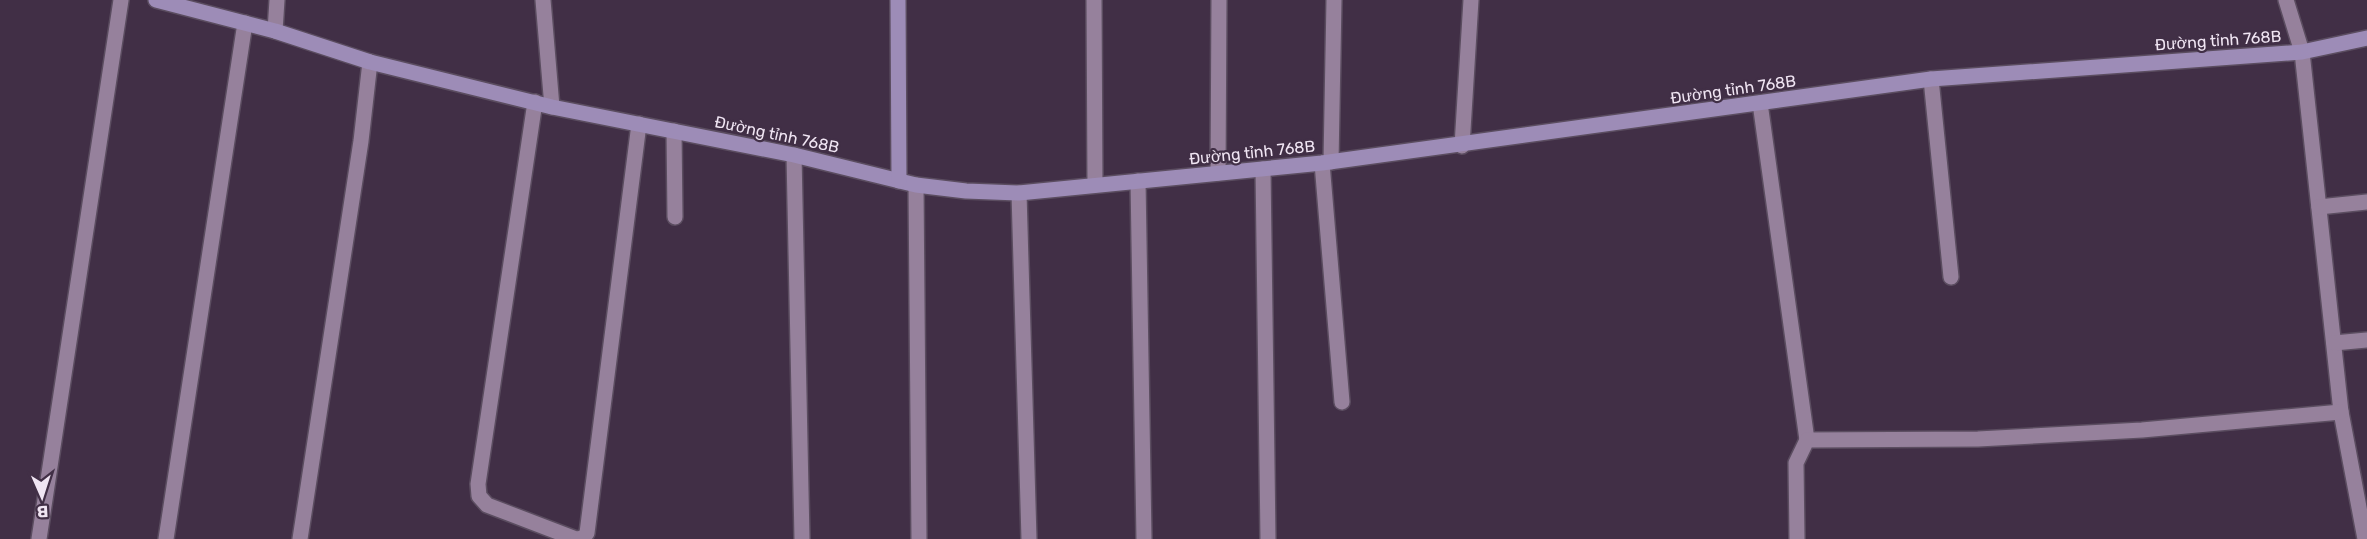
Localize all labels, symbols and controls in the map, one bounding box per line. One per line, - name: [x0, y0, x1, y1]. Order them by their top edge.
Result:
- street label: Đường tỉnh 768B: [2154, 27, 2282, 54]
- street label: Đường tỉnh 768B: [1669, 71, 1797, 108]
- street label: Đường tỉnh 768B: [713, 112, 841, 157]
- street label: Đường tỉnh 768B: [1188, 136, 1316, 169]
- north arrow: [12, 467, 72, 527]
- text: B: [37, 502, 49, 521]

